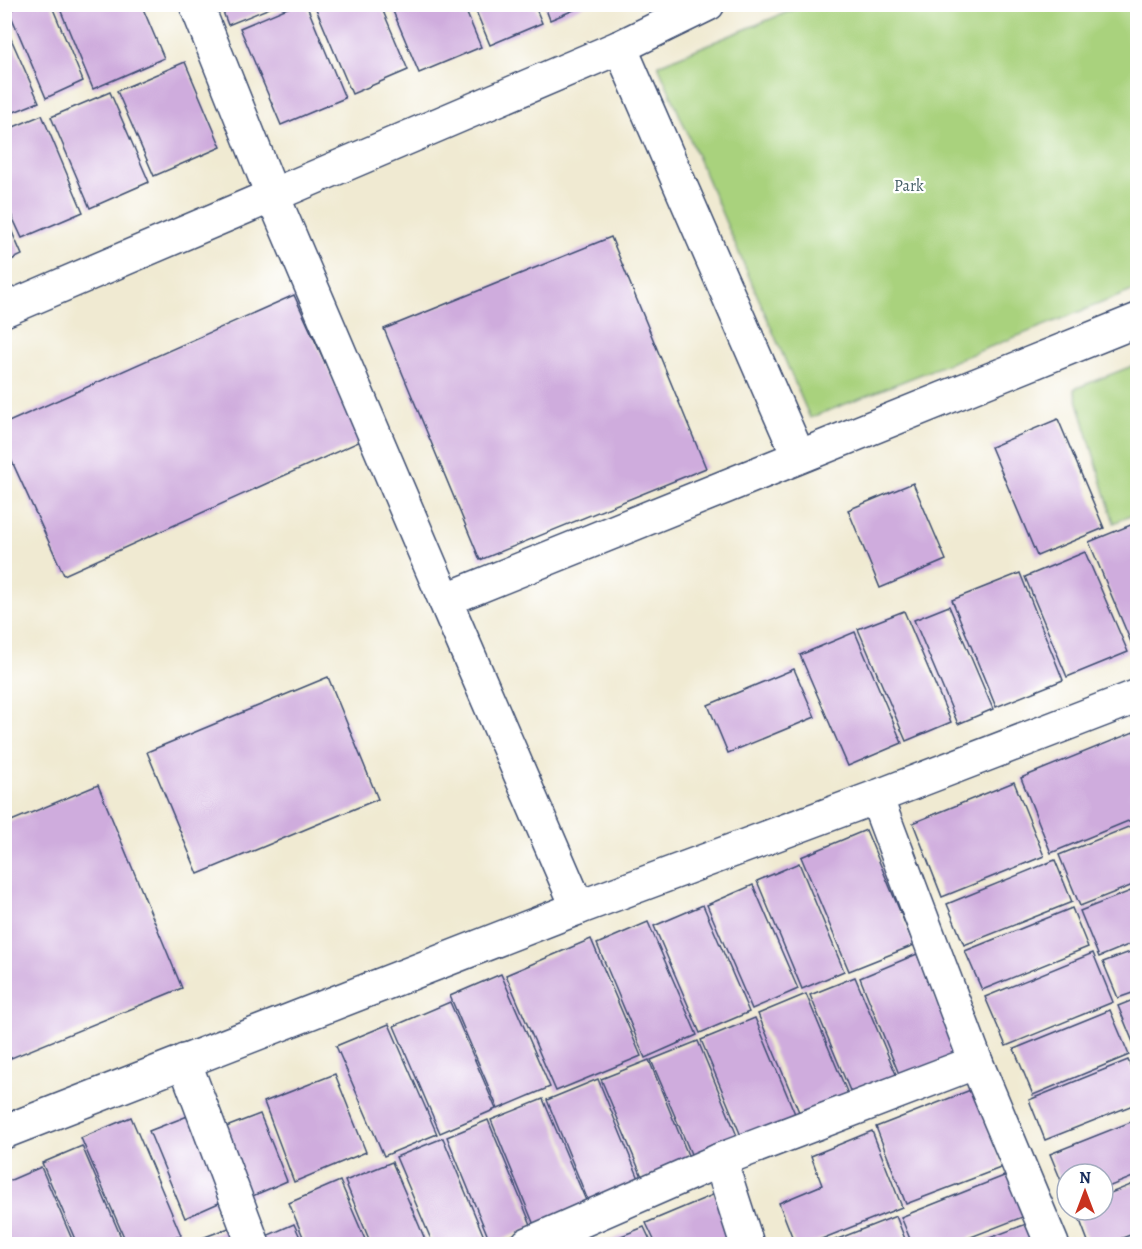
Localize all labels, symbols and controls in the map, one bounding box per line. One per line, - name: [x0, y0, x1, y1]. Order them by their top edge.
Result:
- park label: Park: [894, 175, 924, 197]
- north arrow: [1055, 1162, 1115, 1222]
- text: N: [1079, 1167, 1091, 1189]

